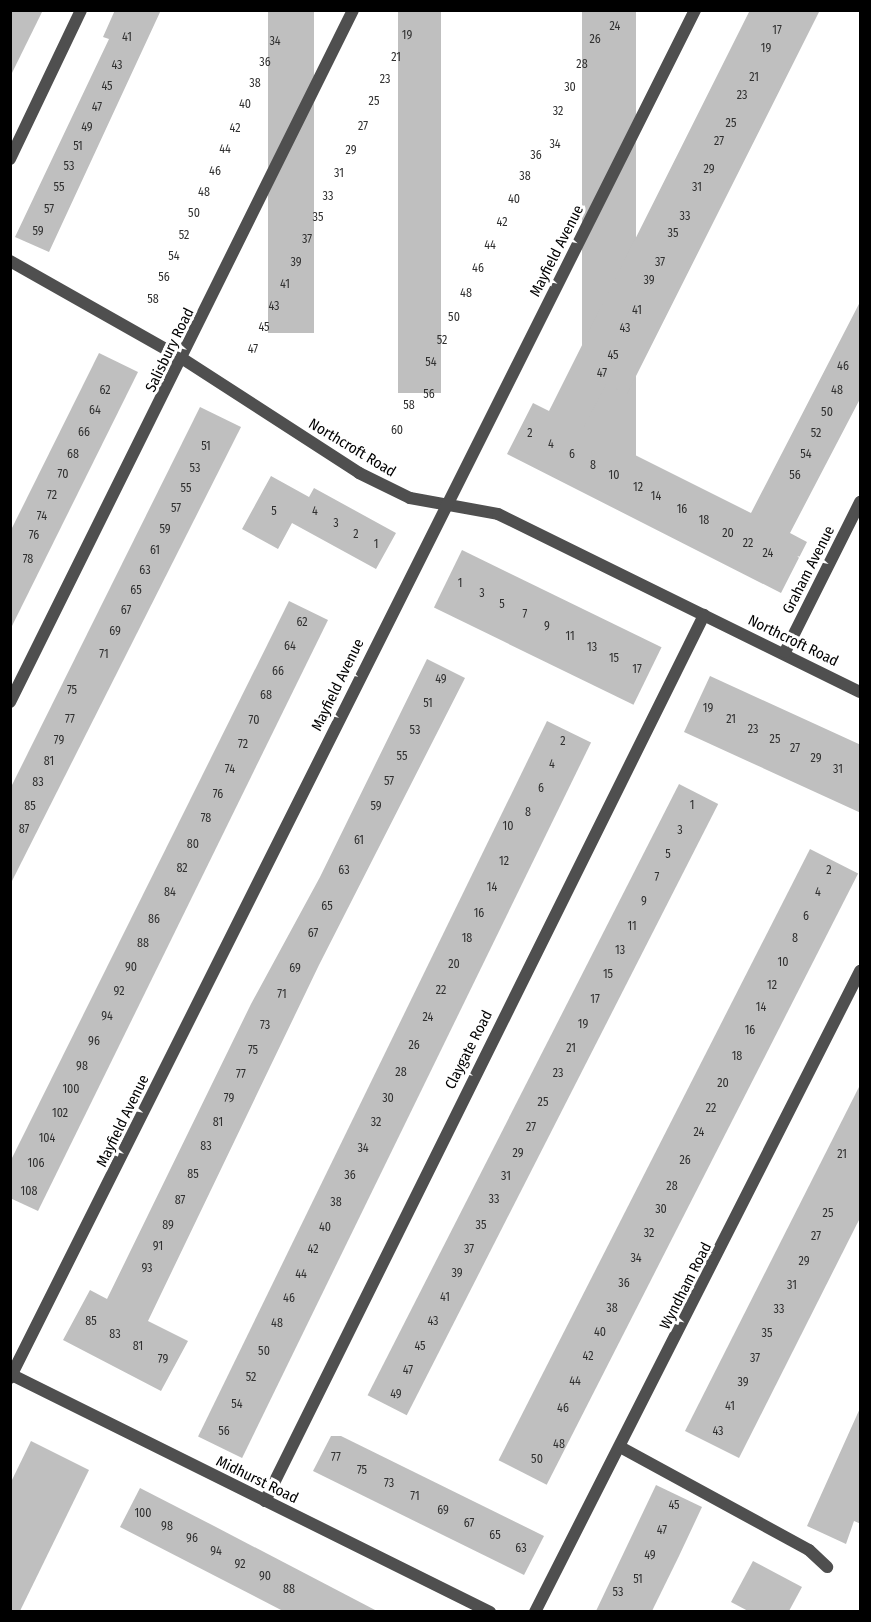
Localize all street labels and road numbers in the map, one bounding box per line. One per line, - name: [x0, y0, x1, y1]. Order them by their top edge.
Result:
- street label: Mayfield Avenue: [526, 202, 588, 300]
- street label: Salisbury Road: [142, 305, 198, 395]
- street label: Northcroft Road: [305, 415, 399, 481]
- street label: Graham Avenue: [779, 523, 839, 617]
- street label: Northcroft Road: [745, 611, 841, 671]
- street label: Mayfield Avenue: [308, 636, 368, 734]
- street label: Claygate Road: [441, 1008, 497, 1092]
- street label: Mayfield Avenue: [93, 1072, 153, 1170]
- street label: Wyndham Road: [656, 1239, 716, 1333]
- street label: Midhurst Road: [213, 1452, 301, 1508]

